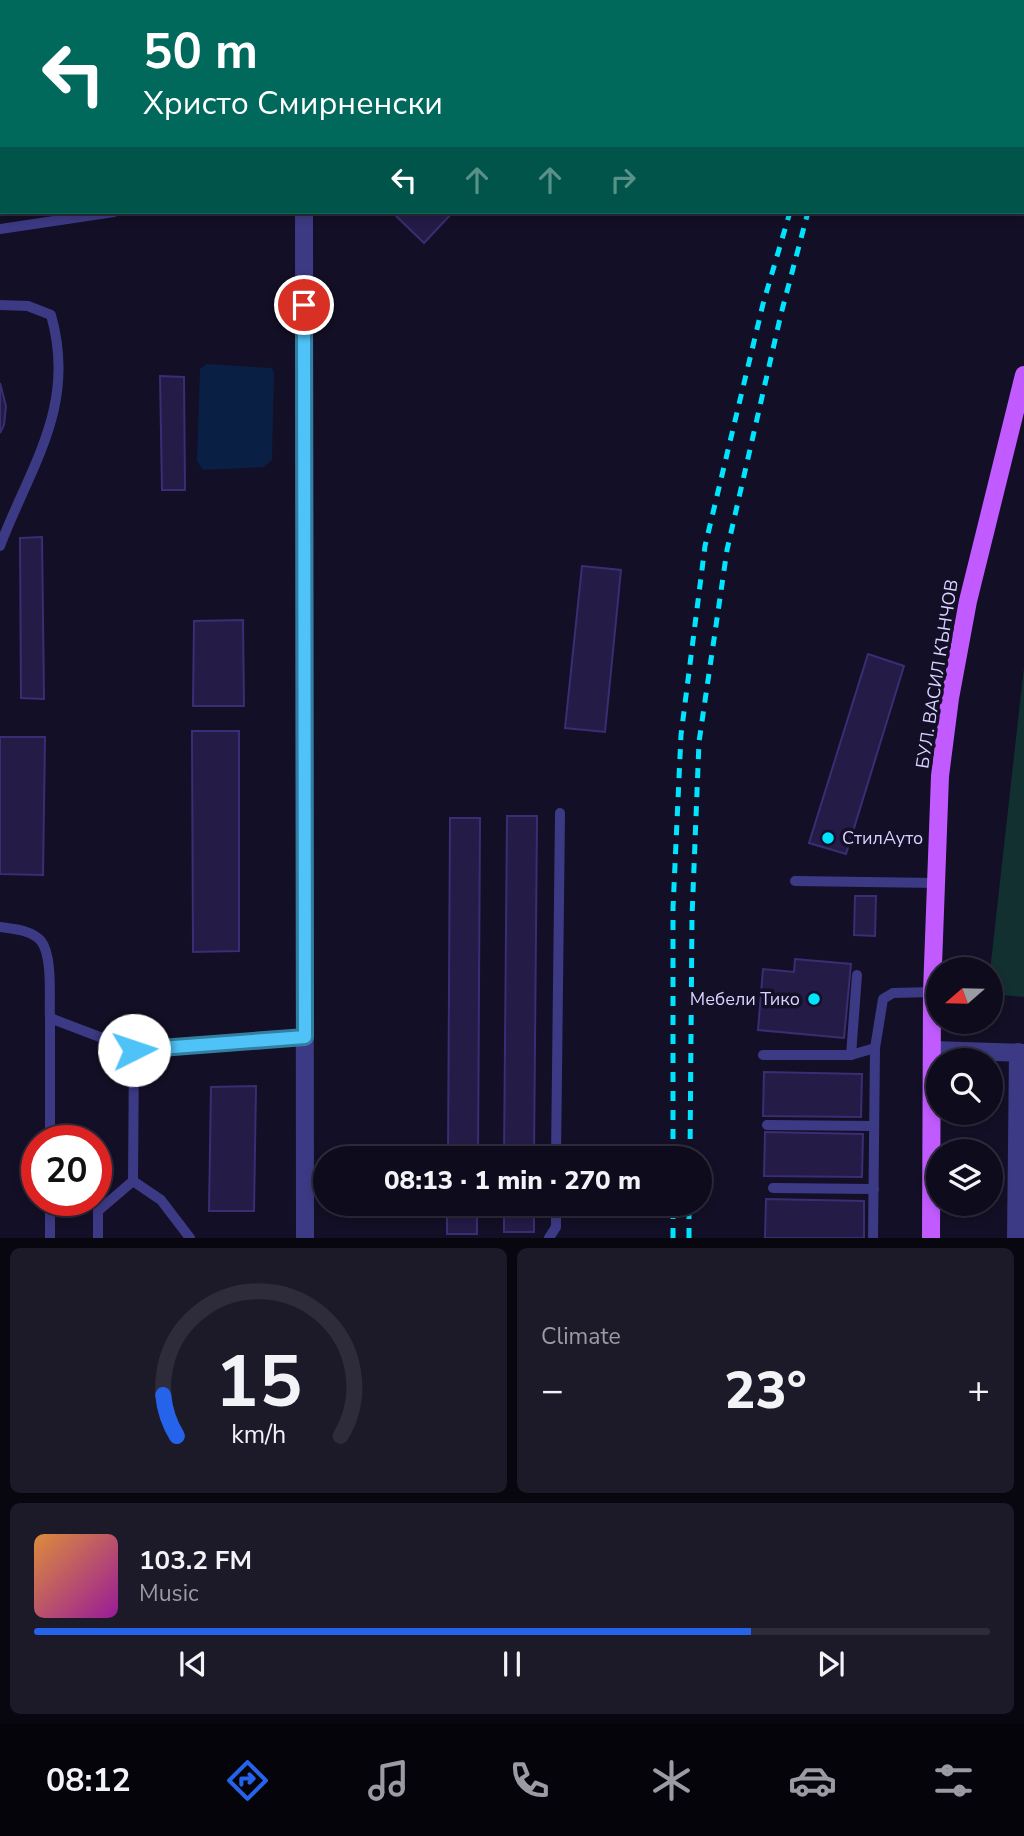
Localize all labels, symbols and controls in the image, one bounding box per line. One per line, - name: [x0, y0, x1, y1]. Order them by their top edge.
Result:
- text: 50 m: [143, 18, 258, 85]
- icon: left: [28, 28, 119, 119]
- text: Христо Смирненски: [143, 82, 443, 125]
- icon: left: [385, 161, 423, 199]
- icon: ahead: [458, 161, 496, 199]
- icon: ahead: [531, 161, 569, 199]
- icon: right: [604, 161, 642, 199]
- pin: [274, 275, 334, 335]
- icon: arrive: [285, 286, 323, 324]
- street label: БУЛ. ВАСИЛ КЪНЧОВ: [910, 578, 964, 770]
- place label: СтилАуто: [842, 826, 923, 850]
- marker: СтилАуто: [820, 830, 836, 846]
- north arrow: [926, 957, 1003, 1034]
- map controls: [926, 957, 1003, 1216]
- place label: Мебели Тико: [690, 987, 800, 1011]
- marker: Мебели Тико: [806, 991, 822, 1007]
- position arrow: [97, 1013, 171, 1087]
- button: search: [926, 1048, 1003, 1125]
- speed limit sign: 20: [21, 1125, 112, 1216]
- button: layers: [926, 1139, 1003, 1216]
- text: 08:13 · 1 min · 270 m: [384, 1163, 641, 1198]
- text: Climate: [541, 1321, 621, 1352]
- text: 15: [215, 1333, 302, 1433]
- text: 23°: [724, 1355, 807, 1426]
- text: −: [541, 1365, 564, 1416]
- text: +: [967, 1365, 990, 1416]
- text: km/h: [231, 1418, 286, 1452]
- text: 103.2 FM: [139, 1543, 252, 1578]
- text: Music: [139, 1578, 199, 1609]
- icon: previous: [174, 1645, 212, 1683]
- icon: pause: [493, 1645, 531, 1683]
- icon: next: [812, 1645, 850, 1683]
- icon: directions: [223, 1756, 272, 1805]
- icon: music: [364, 1756, 413, 1805]
- icon: phone: [505, 1756, 554, 1805]
- icon: climate: [647, 1756, 696, 1805]
- icon: car: [788, 1756, 837, 1805]
- icon: filters: [929, 1756, 978, 1805]
- text: 08:12: [46, 1759, 131, 1802]

